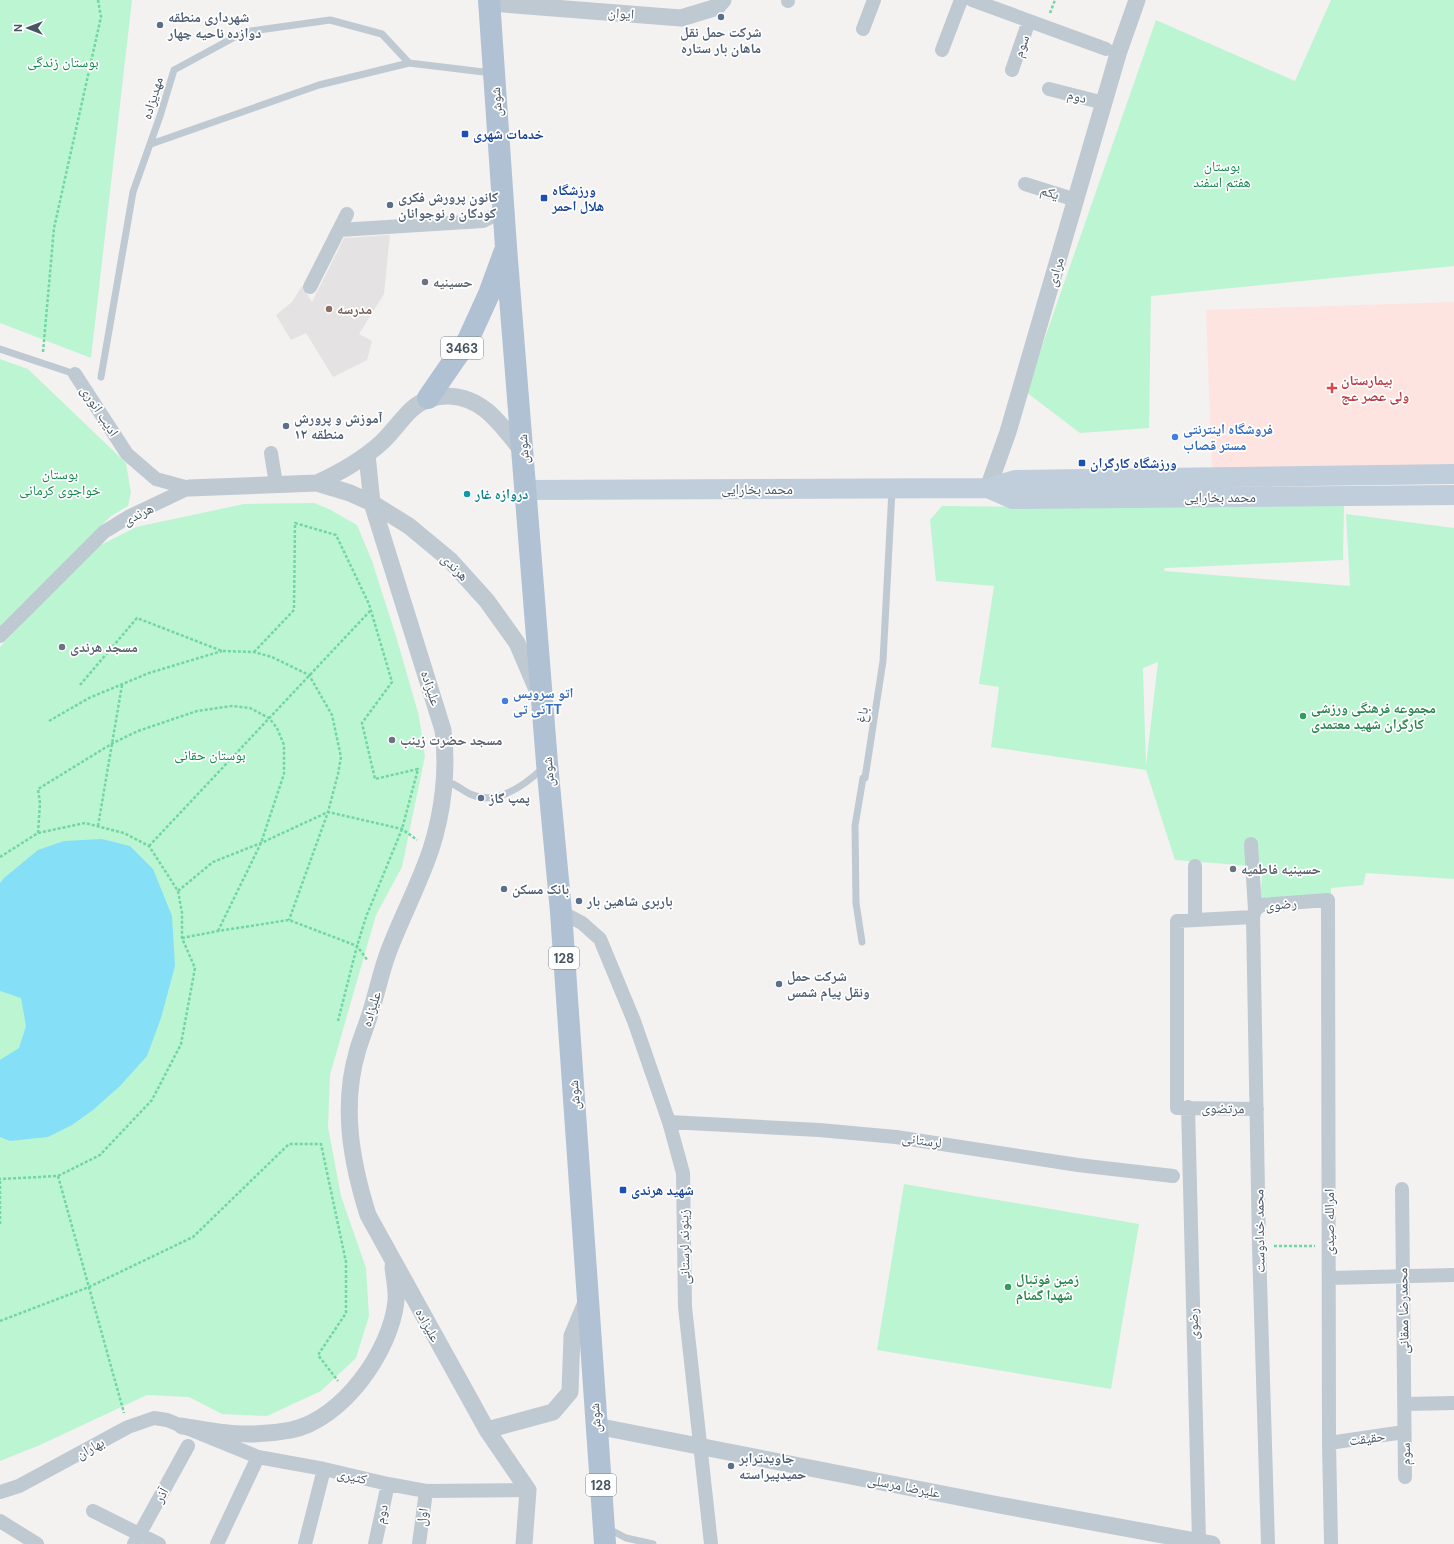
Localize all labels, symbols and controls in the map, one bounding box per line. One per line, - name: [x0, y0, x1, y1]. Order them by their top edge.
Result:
- street label: ایوان: [607, 3, 635, 23]
- north arrow: [8, 8, 48, 48]
- place label: شهرداری منطقه دوازده ناحیه چهار: [167, 8, 261, 42]
- marker: شرکت حمل نقل ماهان بار ستاره: [716, 12, 726, 22]
- marker: شهرداری منطقه دوازده ناحیه چهار: [155, 20, 165, 30]
- place label: شرکت حمل نقل ماهان بار ستاره: [680, 23, 762, 57]
- text: N: [11, 24, 25, 32]
- street label: سوم: [1009, 32, 1034, 60]
- park label: بوستان زندگی: [27, 53, 99, 71]
- street label: مهدیزاده: [137, 74, 167, 122]
- street label: دوم: [1065, 85, 1089, 108]
- street label: شوش: [486, 86, 506, 118]
- place label: خدمات شهری: [473, 125, 544, 143]
- marker: خدمات شهری: [460, 129, 470, 139]
- park label: بوستان هفتم اسفند: [1193, 157, 1251, 192]
- place label: ورزشگاه هلال احمر: [551, 181, 604, 215]
- street label: یکم: [1038, 181, 1062, 204]
- place label: کانون پرورش فکری کودکان و نوجوانان: [398, 188, 498, 222]
- marker: ورزشگاه هلال احمر: [539, 193, 549, 203]
- marker: کانون پرورش فکری کودکان و نوجوانان: [385, 200, 395, 210]
- street label: مرادی: [1042, 255, 1068, 289]
- place label: حسینیه: [433, 273, 473, 291]
- marker: حسینیه: [420, 277, 430, 287]
- place label: مدرسه: [337, 300, 372, 318]
- marker: مدرسه: [324, 304, 334, 314]
- road number: 3463: [441, 337, 483, 359]
- place label: بیمارستان ولی عصر عج: [1341, 371, 1409, 405]
- street label: ادیب انوری: [77, 382, 123, 440]
- marker: بیمارستان ولی عصر عج: [1326, 382, 1338, 394]
- place label: آموزش و پرورش منطقه ۱۲: [294, 409, 383, 443]
- place label: فروشگاه اینترنتی مستر قصاب: [1183, 420, 1273, 454]
- marker: آموزش و پرورش منطقه ۱۲: [281, 421, 291, 431]
- marker: فروشگاه اینترنتی مستر قصاب: [1170, 432, 1180, 442]
- street label: شوش: [513, 433, 533, 465]
- place label: ورزشگاه کارگران: [1090, 454, 1177, 472]
- marker: ورزشگاه کارگران: [1077, 458, 1087, 468]
- park label: بوستان خواجوی کرمانی: [19, 465, 101, 499]
- street label: محمد بخارایی: [721, 480, 793, 498]
- place label: دروازه غار: [474, 485, 528, 503]
- street label: محمد بخارایی: [1184, 488, 1256, 506]
- marker: دروازه غار: [462, 489, 472, 499]
- street label: هرندی: [120, 499, 156, 529]
- street label: هرندی: [437, 549, 473, 585]
- place label: مسجد هرندی: [70, 638, 138, 656]
- marker: مسجد هرندی: [57, 642, 67, 652]
- street label: علیزاده: [417, 668, 445, 708]
- place label: اتو سرویس تی تیTT: [513, 684, 574, 718]
- marker: اتو سرویس تی تیTT: [500, 696, 510, 706]
- place label: مجموعه فرهنگی ورزشی کارگران شهید معتمدی: [1311, 699, 1436, 733]
- street label: باغ: [852, 706, 873, 724]
- marker: مجموعه فرهنگی ورزشی کارگران شهید معتمدی: [1298, 711, 1308, 721]
- place label: مسجد حضرت زینب: [400, 731, 502, 749]
- marker: مسجد حضرت زینب: [387, 735, 397, 745]
- park label: بوستان حقانی: [174, 746, 246, 764]
- street label: شوش: [538, 756, 558, 788]
- place label: پمپ گاز: [488, 789, 530, 807]
- marker: پمپ گاز: [476, 793, 486, 803]
- place label: حسینیه فاطمیه: [1241, 860, 1321, 878]
- marker: حسینیه فاطمیه: [1228, 864, 1238, 874]
- place label: بانک مسکن: [512, 880, 569, 898]
- marker: بانک مسکن: [499, 884, 509, 894]
- place label: باربری شاهین بار: [586, 892, 673, 910]
- street label: رضوی: [1264, 894, 1298, 914]
- marker: باربری شاهین بار: [574, 896, 584, 906]
- road number: 128: [549, 947, 579, 969]
- place label: شرکت حمل ونقل پیام شمس: [787, 967, 870, 1002]
- marker: شرکت حمل ونقل پیام شمس: [774, 979, 784, 989]
- street label: علیزاده: [357, 989, 385, 1029]
- street label: شوش: [564, 1079, 584, 1111]
- street label: مرتضوی: [1201, 1099, 1245, 1117]
- street label: لرستانی: [901, 1128, 943, 1152]
- place label: شهید هرندی: [631, 1181, 694, 1199]
- marker: شهید هرندی: [618, 1185, 628, 1195]
- street label: محمد خدادوست: [1249, 1189, 1269, 1273]
- street label: امرالله صیدی: [1320, 1189, 1338, 1255]
- street label: زینوند لرستانی: [674, 1209, 694, 1285]
- street label: محمدرضا ممقانی: [1393, 1268, 1413, 1354]
- place label: زمین فوتبال شهدا گمنام: [1016, 1270, 1079, 1305]
- marker: زمین فوتبال شهدا گمنام: [1003, 1282, 1013, 1292]
- street label: علیزاده: [411, 1305, 445, 1345]
- street label: رضوی: [1184, 1308, 1202, 1340]
- street label: شوش: [585, 1402, 605, 1434]
- street label: حقیقت: [1348, 1427, 1386, 1449]
- street label: بهاران: [73, 1433, 107, 1463]
- street label: سوم: [1396, 1443, 1415, 1465]
- place label: جاویدترابر حمیدپیراسته: [738, 1449, 806, 1483]
- marker: جاویدترابر حمیدپیراسته: [726, 1461, 736, 1471]
- street label: کثیری: [335, 1464, 369, 1488]
- street label: علیرضا مرسلی: [866, 1470, 942, 1502]
- road number: 128: [586, 1474, 616, 1496]
- street label: آذر: [149, 1484, 173, 1507]
- street label: دوم: [370, 1503, 393, 1525]
- street label: اول: [412, 1507, 432, 1527]

